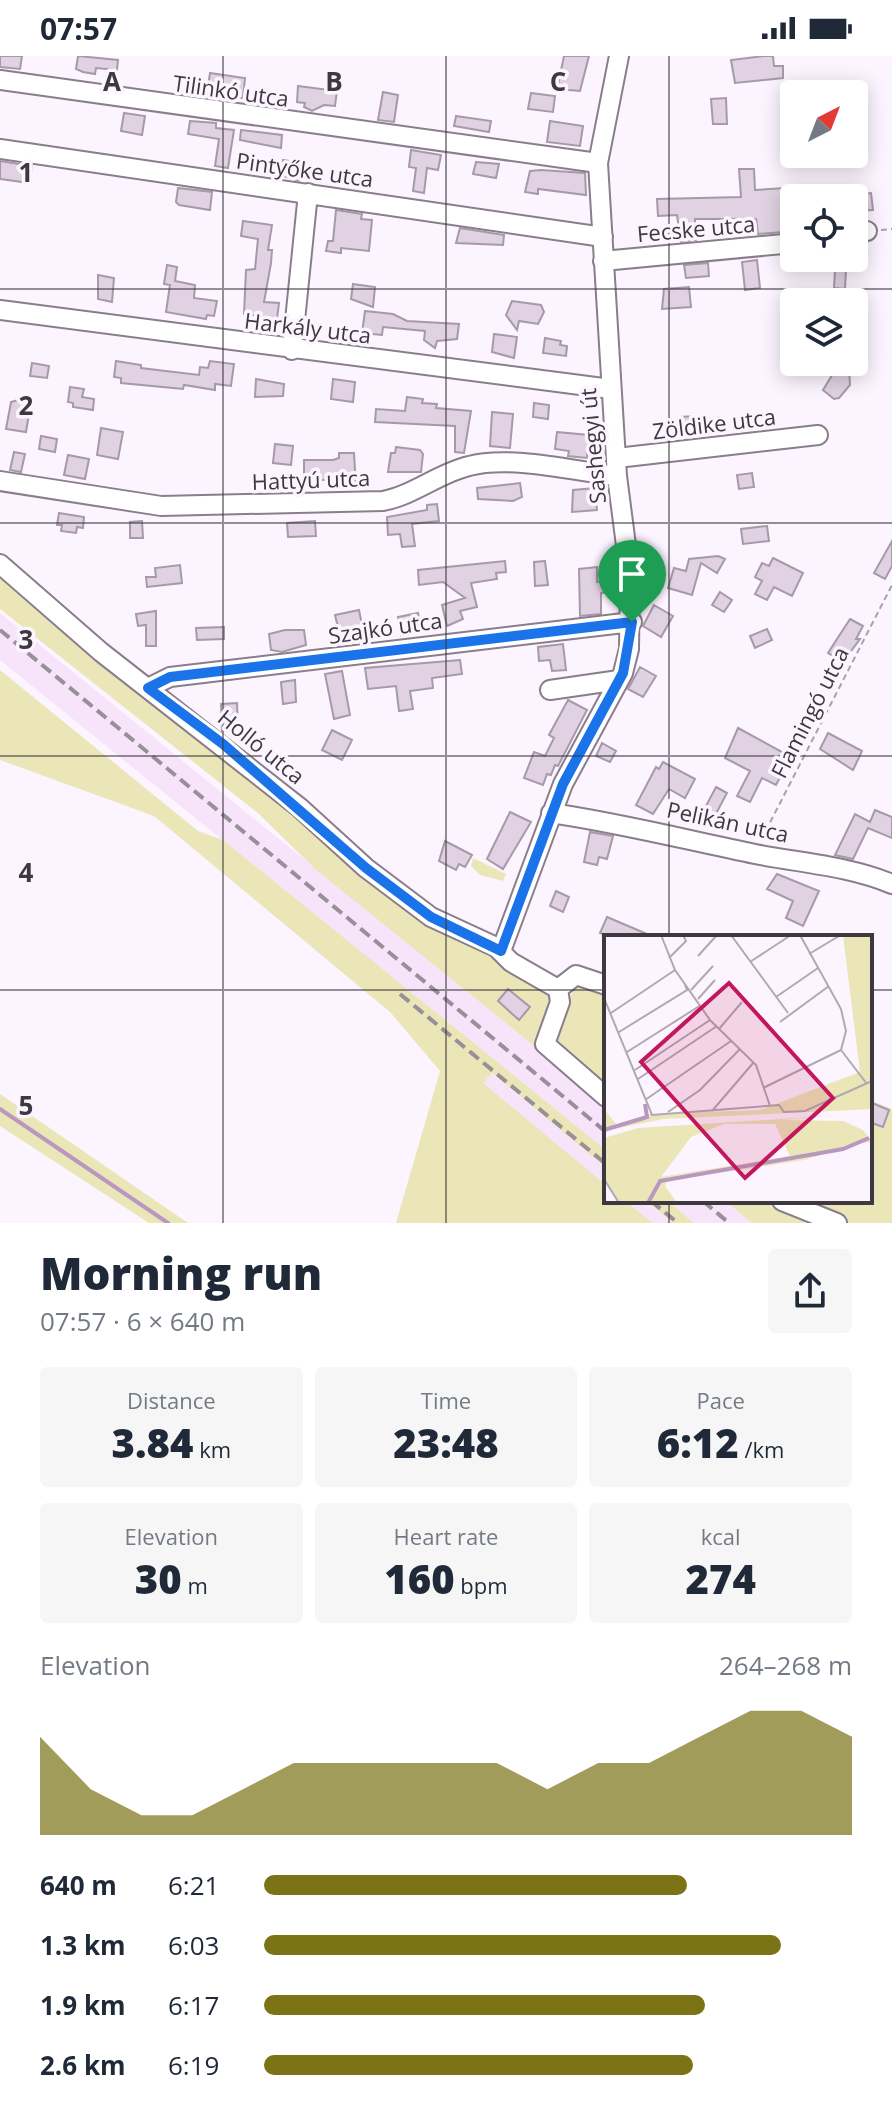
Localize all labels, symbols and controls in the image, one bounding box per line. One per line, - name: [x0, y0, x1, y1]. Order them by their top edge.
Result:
- text: 07:57: [40, 8, 117, 49]
- text: A: [103, 63, 121, 99]
- text: B: [325, 63, 343, 99]
- text: C: [550, 63, 566, 99]
- street label: Tilinkó utca: [171, 67, 291, 113]
- north arrow: [780, 80, 868, 168]
- map controls: [780, 80, 868, 376]
- street label: Pintyőke utca: [235, 145, 375, 193]
- text: 1: [19, 154, 33, 190]
- button: locate: [780, 184, 868, 272]
- street label: Fecske utca: [636, 208, 756, 248]
- button: layers: [780, 288, 868, 376]
- street label: Harkály utca: [243, 304, 373, 350]
- text: 2: [19, 387, 34, 423]
- street label: Sashegyi út: [572, 387, 612, 505]
- street label: Zöldike utca: [651, 401, 777, 445]
- street label: Hattyú utca: [251, 462, 371, 496]
- pin: [598, 540, 666, 622]
- icon: arrive: [610, 552, 654, 596]
- street label: Szajkó utca: [326, 604, 444, 650]
- text: 3: [19, 621, 33, 657]
- street label: Flamingó utca: [763, 641, 855, 783]
- street label: Holló utca: [212, 702, 312, 790]
- street label: Pelikán utca: [664, 793, 792, 849]
- text: 4: [19, 854, 34, 890]
- inset map: [604, 935, 872, 1203]
- text: 5: [19, 1087, 33, 1123]
- text: Morning run: [40, 1243, 322, 1303]
- button: share: [768, 1249, 852, 1333]
- text: 07:57 · 6 × 640 m: [40, 1303, 245, 1339]
- text: Distance: [127, 1385, 216, 1415]
- text: Time: [421, 1385, 471, 1415]
- text: Pace: [696, 1385, 745, 1415]
- text: 3.84: [112, 1415, 193, 1470]
- text: 23:48: [393, 1415, 499, 1470]
- text: 6:12: [657, 1415, 739, 1470]
- text: km: [193, 1434, 231, 1464]
- text: /km: [739, 1434, 784, 1464]
- text: Elevation: [125, 1521, 218, 1551]
- text: Heart rate: [394, 1521, 498, 1551]
- text: kcal: [701, 1521, 741, 1551]
- text: 30: [135, 1551, 182, 1606]
- text: 160: [384, 1551, 455, 1606]
- text: 274: [686, 1551, 756, 1606]
- text: m: [182, 1570, 208, 1600]
- text: bpm: [455, 1570, 508, 1600]
- text: Elevation: [40, 1647, 150, 1683]
- text: 264–268 m: [719, 1647, 852, 1683]
- text: 640 m: [40, 1867, 117, 1903]
- text: 6:21: [168, 1867, 219, 1903]
- text: 1.3 km: [40, 1927, 126, 1963]
- text: 6:03: [168, 1927, 219, 1963]
- text: 1.9 km: [40, 1987, 126, 2023]
- text: 6:17: [168, 1987, 219, 2023]
- text: 2.6 km: [40, 2047, 126, 2083]
- text: 6:19: [168, 2047, 219, 2083]

